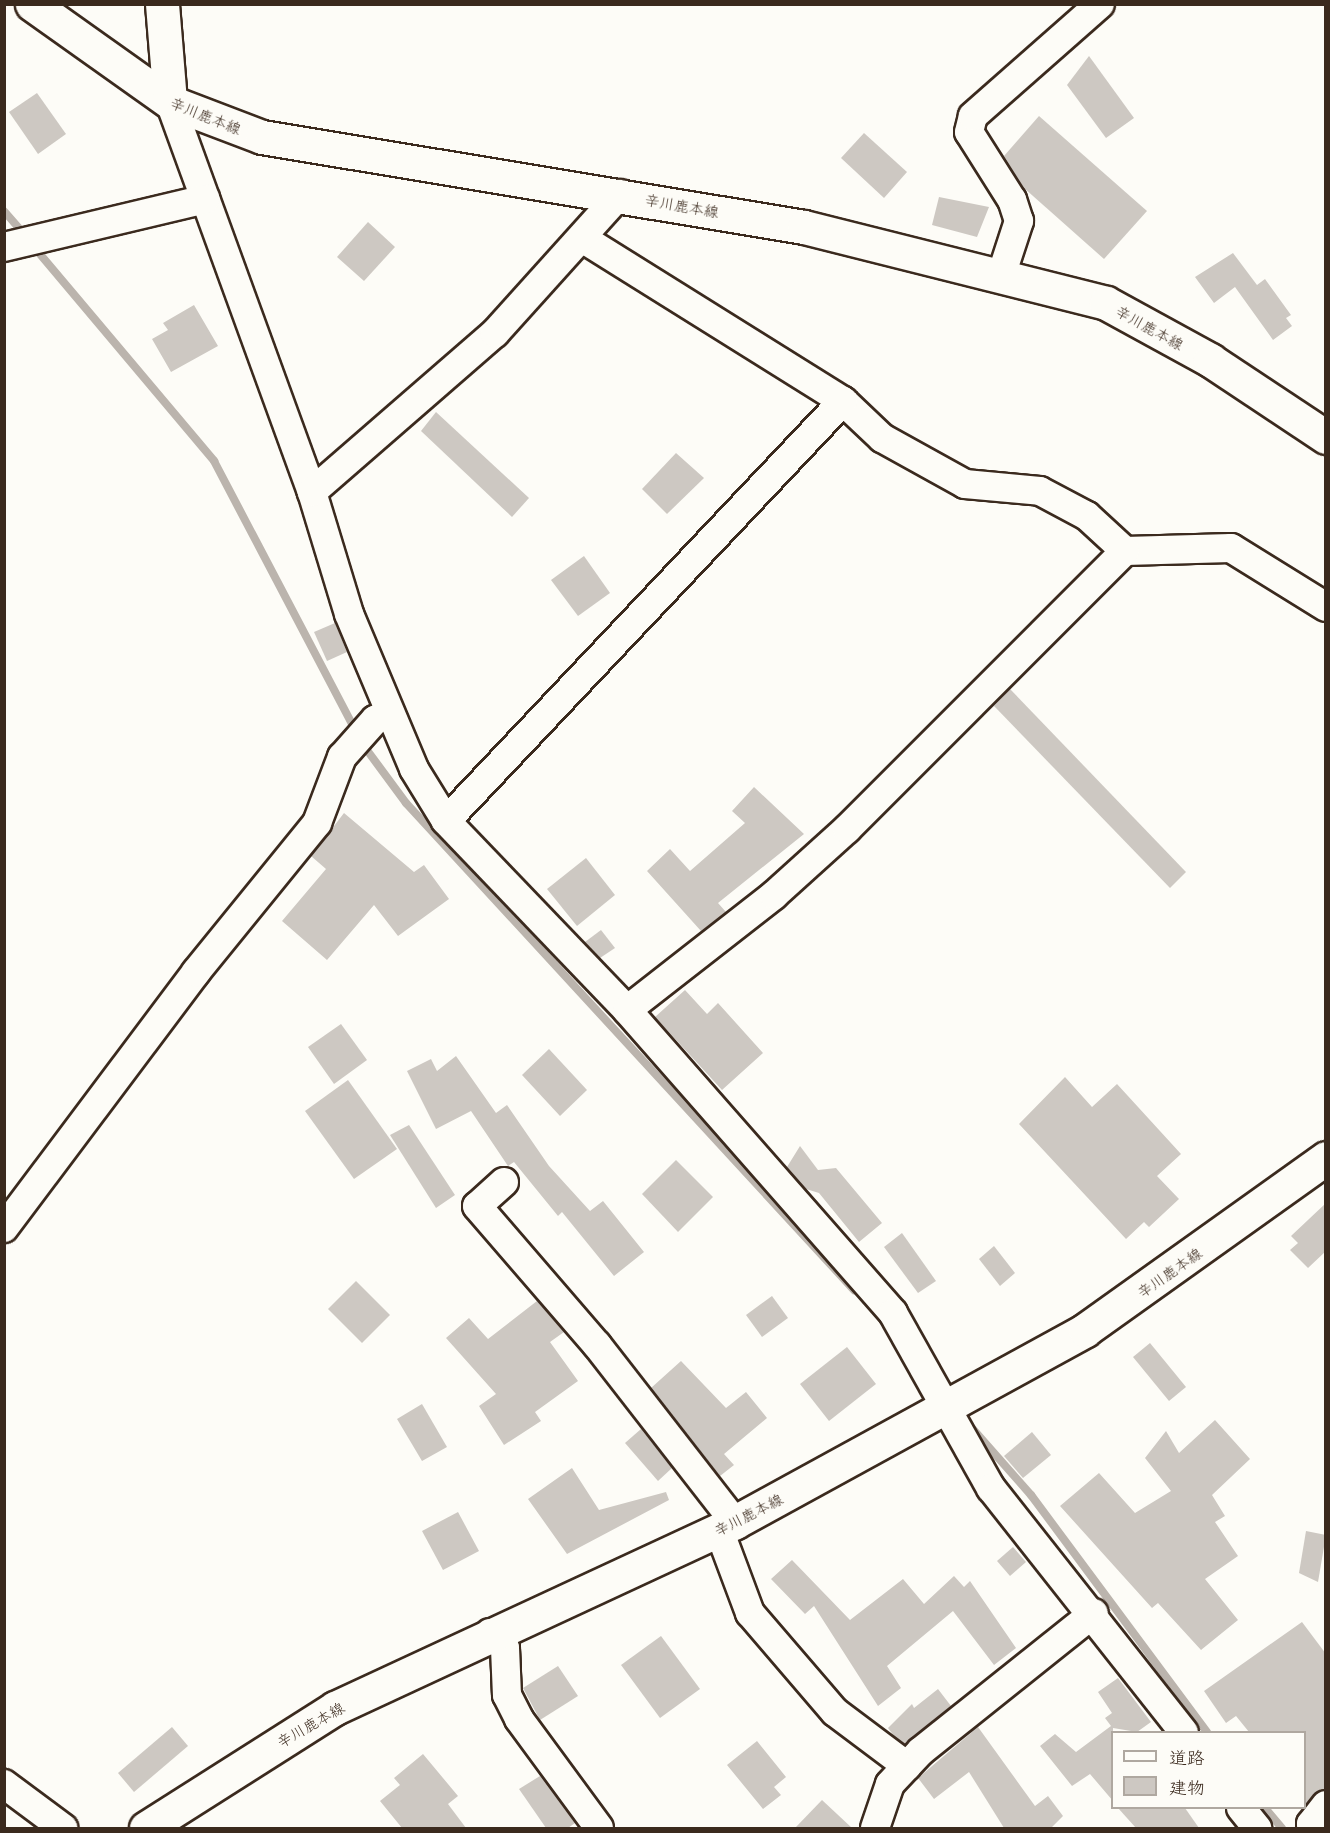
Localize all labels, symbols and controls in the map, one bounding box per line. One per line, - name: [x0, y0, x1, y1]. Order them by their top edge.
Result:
- street label: 辛川鹿本線: [168, 93, 244, 137]
- street label: 辛川鹿本線: [644, 190, 720, 220]
- street label: 辛川鹿本線: [1113, 301, 1187, 353]
- street label: 辛川鹿本線: [1133, 1243, 1205, 1301]
- street label: 辛川鹿本線: [711, 1489, 785, 1539]
- street label: 辛川鹿本線: [273, 1697, 347, 1751]
- legend: [1111, 1731, 1306, 1809]
- text: 道路: [1169, 1743, 1205, 1770]
- text: 建物: [1169, 1773, 1205, 1800]

